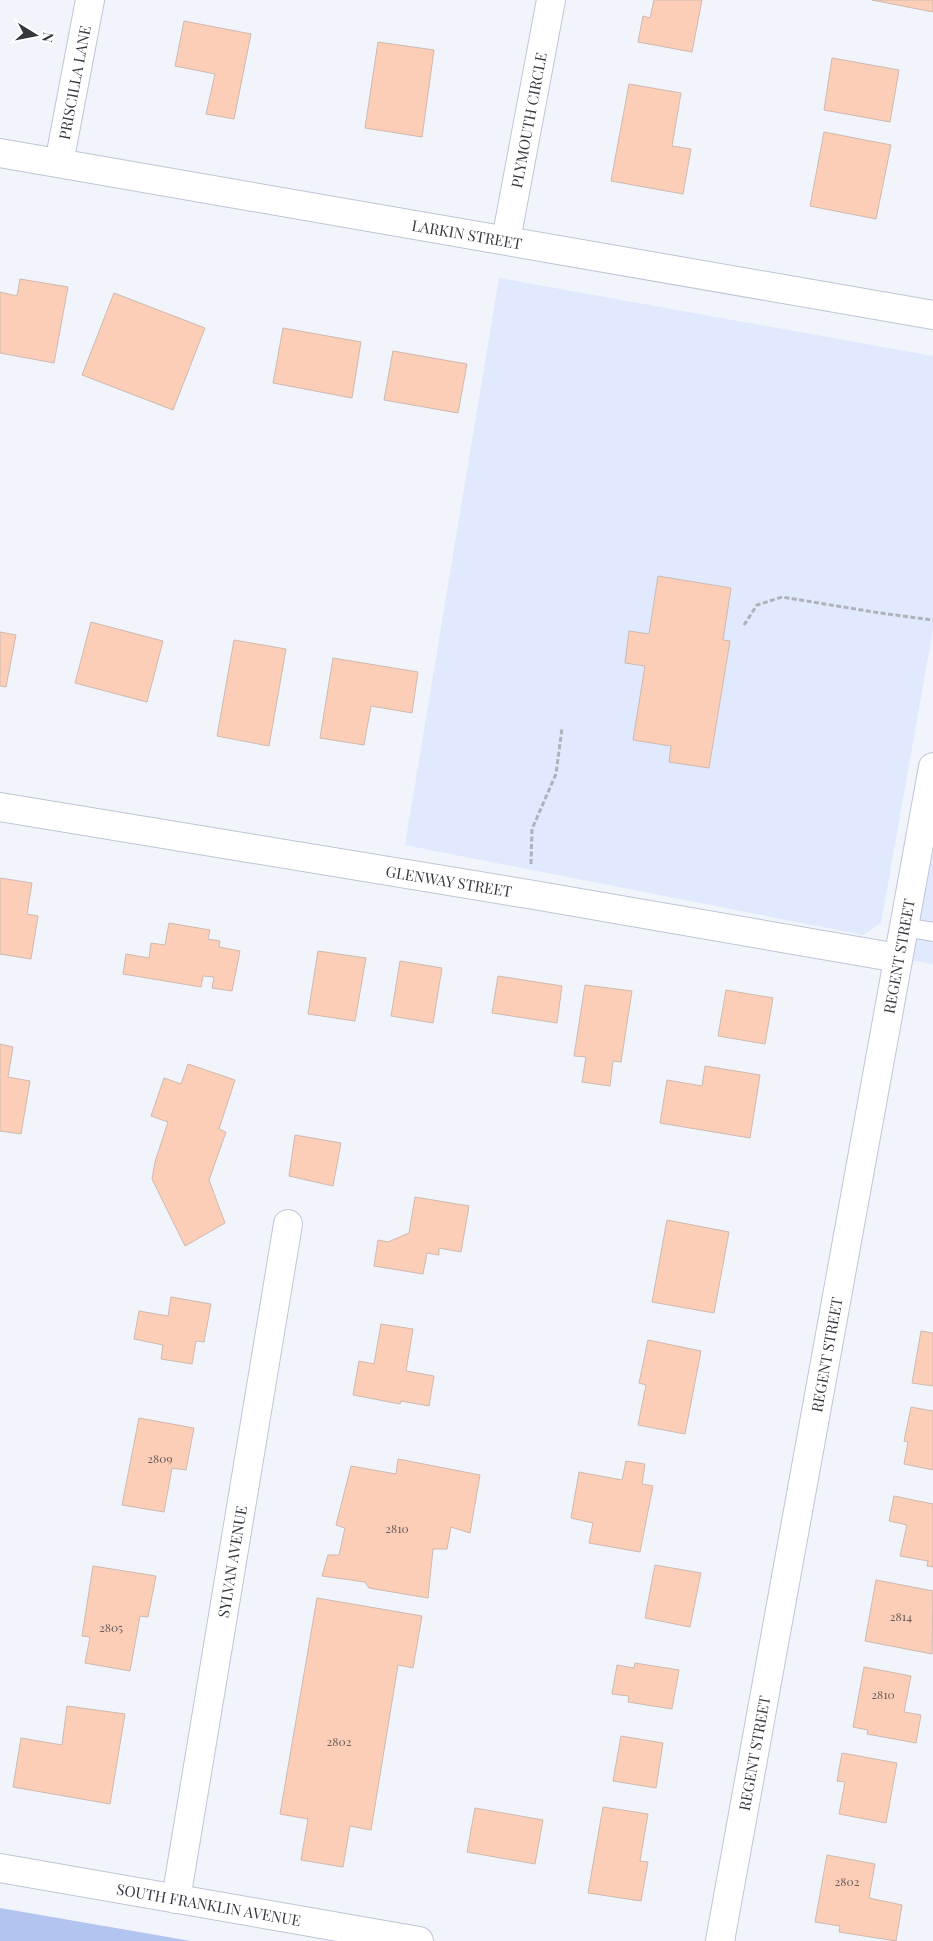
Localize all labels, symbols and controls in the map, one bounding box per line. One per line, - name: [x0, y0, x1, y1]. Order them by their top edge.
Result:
- north arrow: [10, 10, 60, 60]
- street label: PRISCILLA LANE: [54, 24, 95, 141]
- text: N: [38, 31, 59, 44]
- street label: PLYMOUTH CIRCLE: [506, 51, 551, 190]
- street label: LARKIN STREET: [410, 215, 524, 254]
- street label: GLENWAY STREET: [384, 861, 513, 901]
- street label: REGENT STREET: [878, 897, 919, 1015]
- street label: REGENT STREET: [806, 1295, 847, 1414]
- house number: 2809: [147, 1450, 173, 1466]
- street label: SYLVAN AVENUE: [213, 1504, 251, 1619]
- house number: 2810: [385, 1520, 409, 1536]
- house number: 2814: [890, 1608, 912, 1624]
- house number: 2805: [99, 1619, 123, 1635]
- house number: 2810: [871, 1686, 895, 1702]
- street label: REGENT STREET: [734, 1694, 774, 1812]
- house number: 2802: [327, 1733, 352, 1749]
- house number: 2802: [835, 1873, 860, 1889]
- street label: SOUTH FRANKLIN AVENUE: [115, 1879, 303, 1930]

